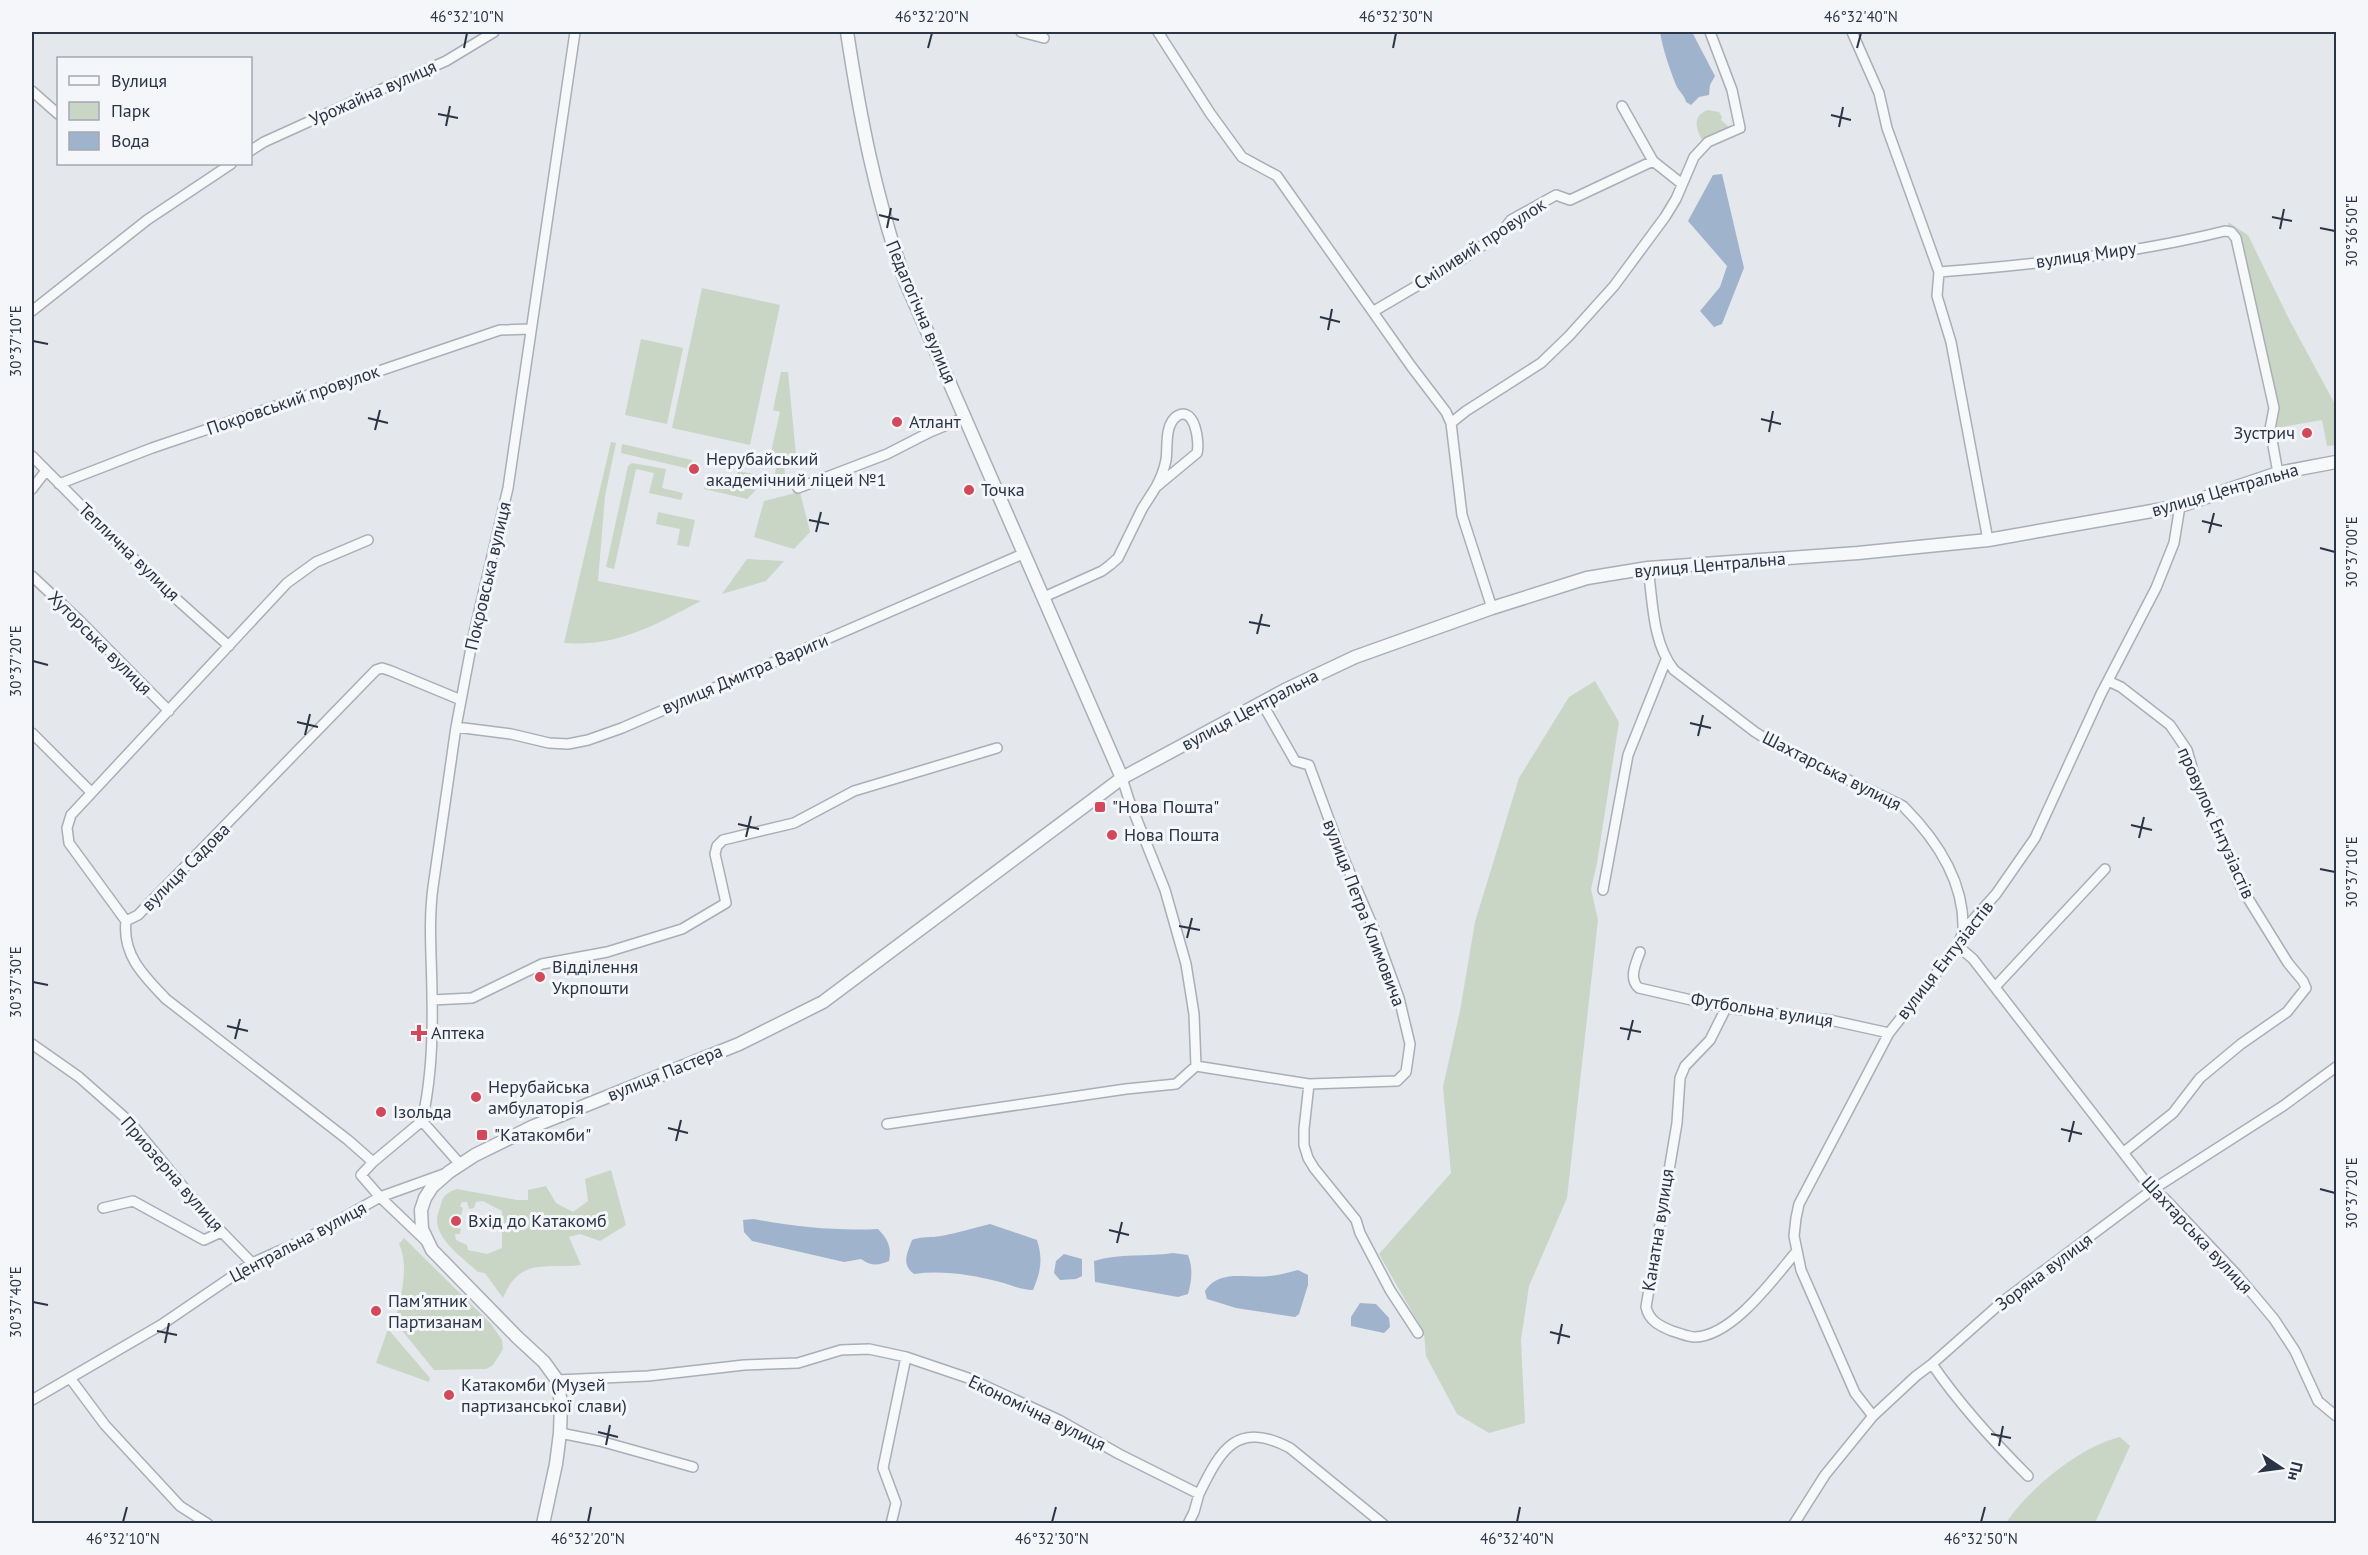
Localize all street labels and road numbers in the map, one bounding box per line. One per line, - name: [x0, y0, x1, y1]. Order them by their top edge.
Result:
- street label: Урожайна вулиця: [306, 54, 440, 131]
- street label: Сміливий провулок: [1410, 192, 1550, 295]
- street label: вулиця Миру: [2034, 236, 2138, 273]
- street label: Педагогічна вулиця: [881, 237, 962, 387]
- street label: Покровський провулок: [203, 359, 383, 440]
- street label: вулиця Центральна: [2149, 458, 2301, 522]
- street label: Теплична вулиця: [74, 498, 185, 606]
- street label: Покровська вулиця: [459, 499, 516, 652]
- street label: вулиця Центральна: [1633, 546, 1787, 583]
- street label: Хуторська вулиця: [43, 586, 157, 700]
- street label: вулиця Дмитра Вариги: [658, 628, 831, 719]
- street label: вулиця Центральна: [1177, 664, 1322, 755]
- street label: Шахтарська вулиця: [1759, 726, 1906, 816]
- street label: провулок Ентузіастів: [2173, 743, 2260, 902]
- street label: вулиця Петра Климовича: [1318, 816, 1411, 1010]
- street label: вулиця Садова: [137, 818, 235, 916]
- street label: вулиця Ентузіастів: [1891, 896, 1998, 1024]
- street label: Футбольна вулиця: [1689, 987, 1835, 1032]
- street label: вулиця Пастера: [604, 1039, 726, 1106]
- street label: Приозерна вулиця: [116, 1111, 229, 1236]
- street label: Канатна вулиця: [1636, 1167, 1679, 1293]
- street label: Шахтарська вулиця: [2137, 1171, 2258, 1298]
- street label: Центральна вулиця: [225, 1196, 370, 1287]
- street label: Зоряна вулиця: [1991, 1228, 2097, 1316]
- street label: Економічна вулиця: [965, 1369, 1110, 1456]

